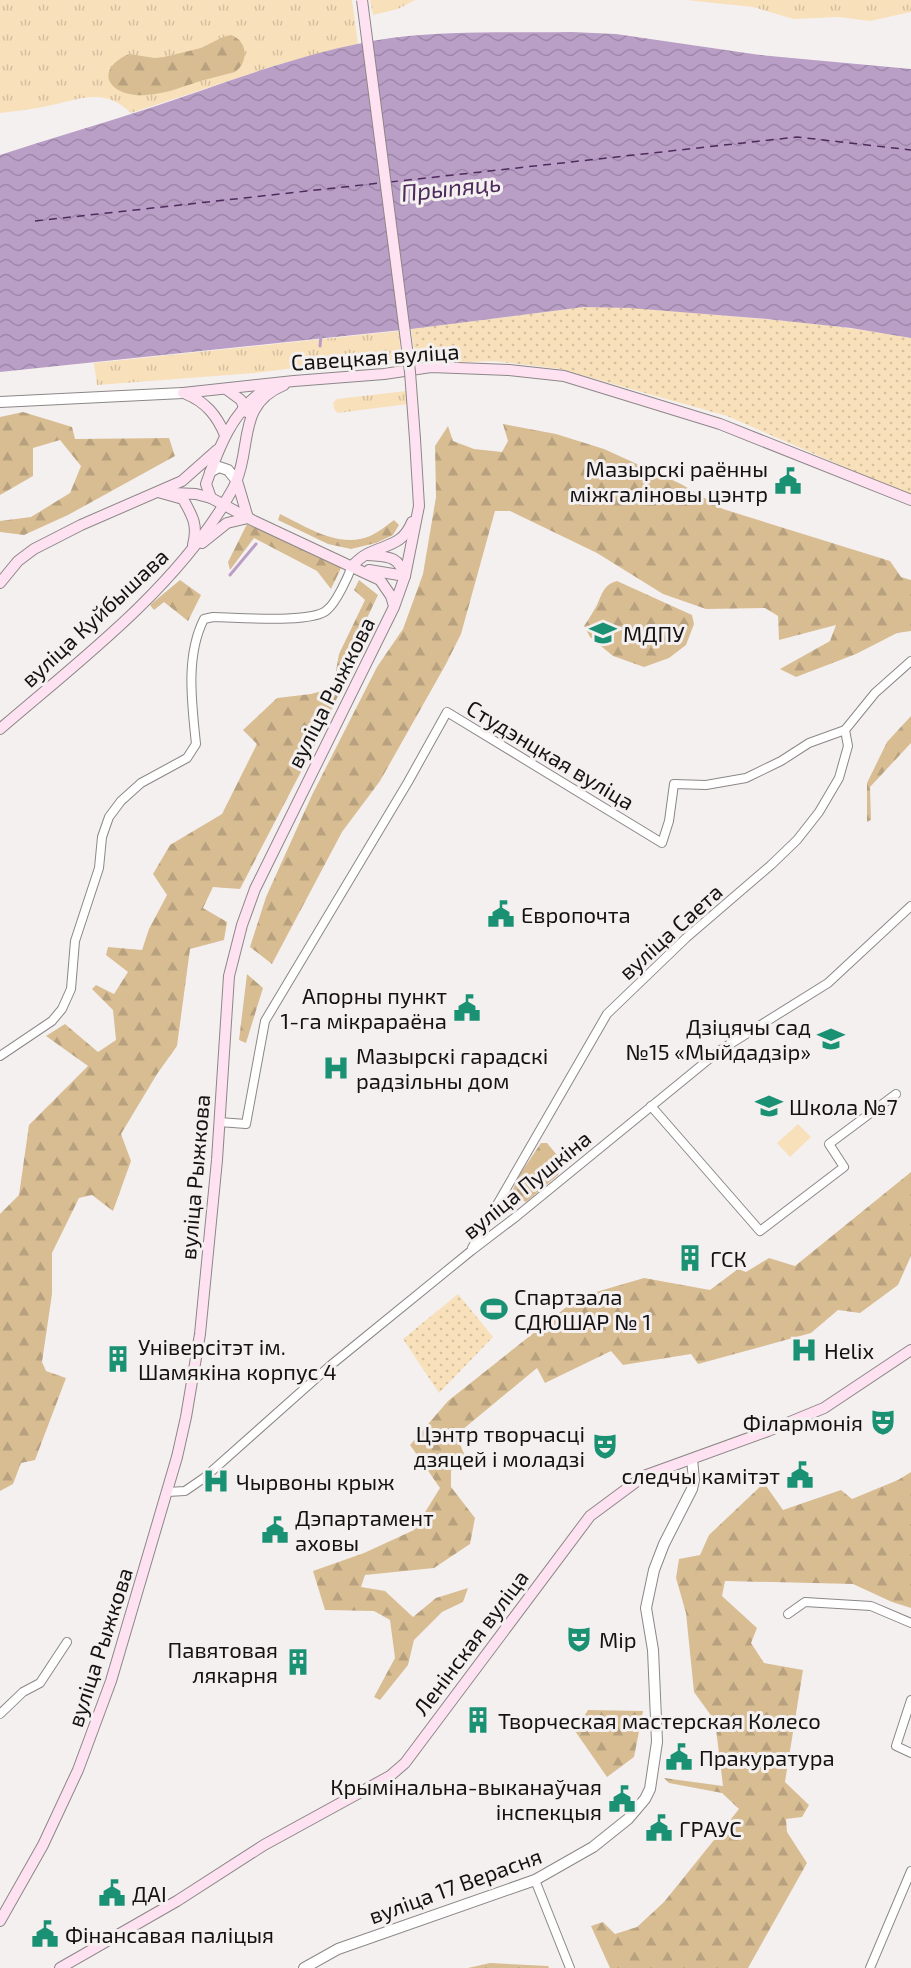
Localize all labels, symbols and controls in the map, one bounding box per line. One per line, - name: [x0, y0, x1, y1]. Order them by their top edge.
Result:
- water label: Прыпяць: [400, 167, 502, 207]
- street label: Савецкая вуліца: [290, 337, 460, 376]
- place label: Мазырскі раённы міжгаліновы цэнтр: [570, 455, 768, 506]
- public building icon: Мазырскі раённы міжгаліновы цэнтр: [773, 466, 803, 496]
- street label: вуліца Куйбышава: [15, 542, 173, 692]
- street label: вуліца Рыжкова: [281, 612, 380, 772]
- school or university icon: МДПУ: [588, 618, 618, 648]
- place label: МДПУ: [623, 620, 685, 646]
- street label: Студэнцкая вуліца: [462, 694, 640, 815]
- street label: вуліца Саета: [613, 878, 728, 985]
- public building icon: Европочта: [486, 899, 516, 929]
- place label: Европочта: [521, 901, 631, 927]
- place label: Апорны пункт 1-га мікрараёна: [281, 982, 447, 1033]
- public building icon: Апорны пункт 1-га мікрараёна: [452, 993, 482, 1023]
- place label: Дзіцячы сад №15 «Мыйдадзір»: [625, 1013, 811, 1064]
- school or university icon: Дзіцячы сад №15 «Мыйдадзір»: [816, 1024, 846, 1054]
- place label: Мазырскі гарадскі радзільны дом: [356, 1042, 548, 1093]
- hospital icon: Мазырскі гарадскі радзільны дом: [321, 1053, 351, 1083]
- school or university icon: Школа №7: [754, 1091, 784, 1121]
- street label: вуліца Рыжкова: [174, 1093, 215, 1261]
- place label: Школа №7: [789, 1093, 898, 1119]
- street label: вуліца Пушкіна: [457, 1124, 596, 1244]
- building icon: ГСК: [675, 1243, 705, 1273]
- place label: ГСК: [710, 1245, 747, 1271]
- place label: Спартзала СДЮШАР № 1: [514, 1283, 651, 1334]
- sports icon: Спартзала СДЮШАР № 1: [479, 1294, 509, 1324]
- place label: Універсітэт ім. Шамякіна корпус 4: [138, 1333, 337, 1385]
- hospital icon: Helix: [789, 1335, 819, 1365]
- place label: Helix: [824, 1337, 875, 1363]
- building icon: Універсітэт ім. Шамякіна корпус 4: [103, 1344, 133, 1374]
- theatre icon: Філармонія: [868, 1407, 898, 1437]
- place label: Філармонія: [743, 1409, 863, 1435]
- place label: Цэнтр творчасці дзяцей і моладзі: [413, 1420, 585, 1471]
- theatre icon: Цэнтр творчасці дзяцей і моладзі: [590, 1431, 620, 1461]
- public building icon: следчы камітэт: [785, 1460, 815, 1490]
- place label: следчы камітэт: [622, 1462, 780, 1488]
- hospital icon: Чырвоны крыж: [201, 1466, 231, 1496]
- place label: Чырвоны крыж: [236, 1468, 395, 1494]
- place label: Дэпартамент аховы: [295, 1504, 434, 1555]
- public building icon: Дэпартамент аховы: [260, 1515, 290, 1545]
- street label: вуліца Рыжкова: [61, 1564, 138, 1730]
- street label: Ленінская вуліца: [407, 1564, 534, 1720]
- theatre icon: Мір: [564, 1624, 594, 1654]
- place label: Мір: [599, 1626, 637, 1652]
- place label: Павятовая лякарня: [168, 1636, 278, 1687]
- building icon: Павятовая лякарня: [283, 1647, 313, 1677]
- building icon: Творческая мастерская Колесо: [463, 1705, 493, 1735]
- place label: Творческая мастерская Колесо: [498, 1707, 821, 1733]
- public building icon: Пракуратура: [664, 1742, 694, 1772]
- place label: Пракуратура: [699, 1744, 835, 1771]
- place label: Крымінальна-выканаўчая інспекцыя: [330, 1773, 602, 1824]
- public building icon: Крымінальна-выканаўчая інспекцыя: [607, 1784, 637, 1814]
- public building icon: ГРАУС: [644, 1813, 674, 1843]
- place label: ГРАУС: [679, 1815, 742, 1841]
- street label: вуліца 17 Верасня: [365, 1842, 545, 1929]
- public building icon: ДАІ: [97, 1878, 127, 1908]
- place label: ДАІ: [132, 1880, 167, 1906]
- public building icon: Фінансавая паліцыя: [30, 1919, 60, 1949]
- place label: Фінансавая паліцыя: [65, 1921, 274, 1947]

